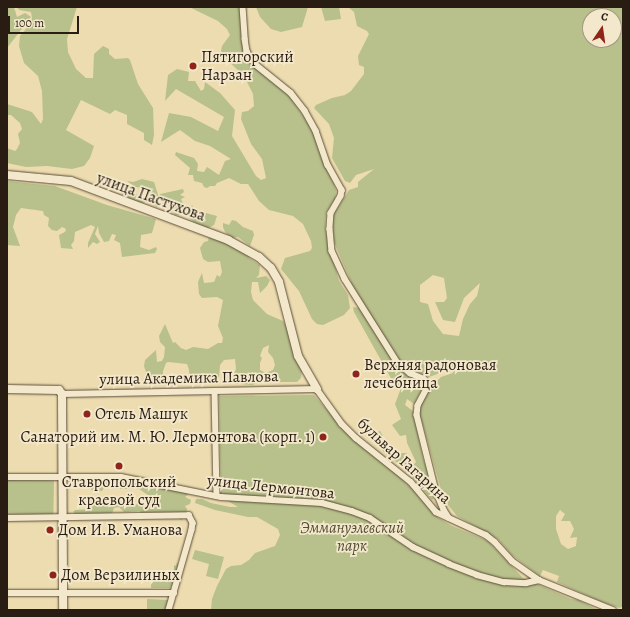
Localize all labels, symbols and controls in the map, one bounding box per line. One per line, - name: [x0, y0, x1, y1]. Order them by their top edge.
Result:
- scale bar: [10, 8, 81, 34]
- north arrow: [582, 8, 622, 48]
- text: С: [600, 9, 610, 25]
- text: 100 m: [15, 15, 44, 31]
- place label: Пятигорский Нарзан: [201, 47, 294, 85]
- marker: Пятигорский Нарзан: [188, 61, 198, 71]
- street label: улица Пастухова: [94, 168, 208, 226]
- place label: Верхняя радоновая лечебница: [364, 355, 496, 393]
- street label: улица Академика Павлова: [99, 367, 279, 389]
- marker: Верхняя радоновая лечебница: [351, 369, 361, 379]
- place label: Отель Машук: [95, 404, 188, 424]
- marker: Отель Машук: [82, 409, 92, 419]
- street label: бульвар Гагарина: [353, 414, 455, 508]
- place label: Санаторий им. М. Ю. Лермонтова (корп. 1): [19, 427, 315, 447]
- marker: Санаторий им. М. Ю. Лермонтова (корп. 1): [318, 432, 328, 442]
- marker: Ставропольский краевой суд: [114, 461, 124, 471]
- street label: улица Лермонтова: [206, 471, 336, 503]
- place label: Ставропольский краевой суд: [62, 472, 176, 510]
- park label: Эммануэлевский парк: [300, 518, 404, 556]
- place label: Дом И.В. Уманова: [58, 520, 183, 540]
- marker: Дом И.В. Уманова: [45, 525, 55, 535]
- place label: Дом Верзилиных: [61, 565, 180, 585]
- marker: Дом Верзилиных: [48, 570, 58, 580]

